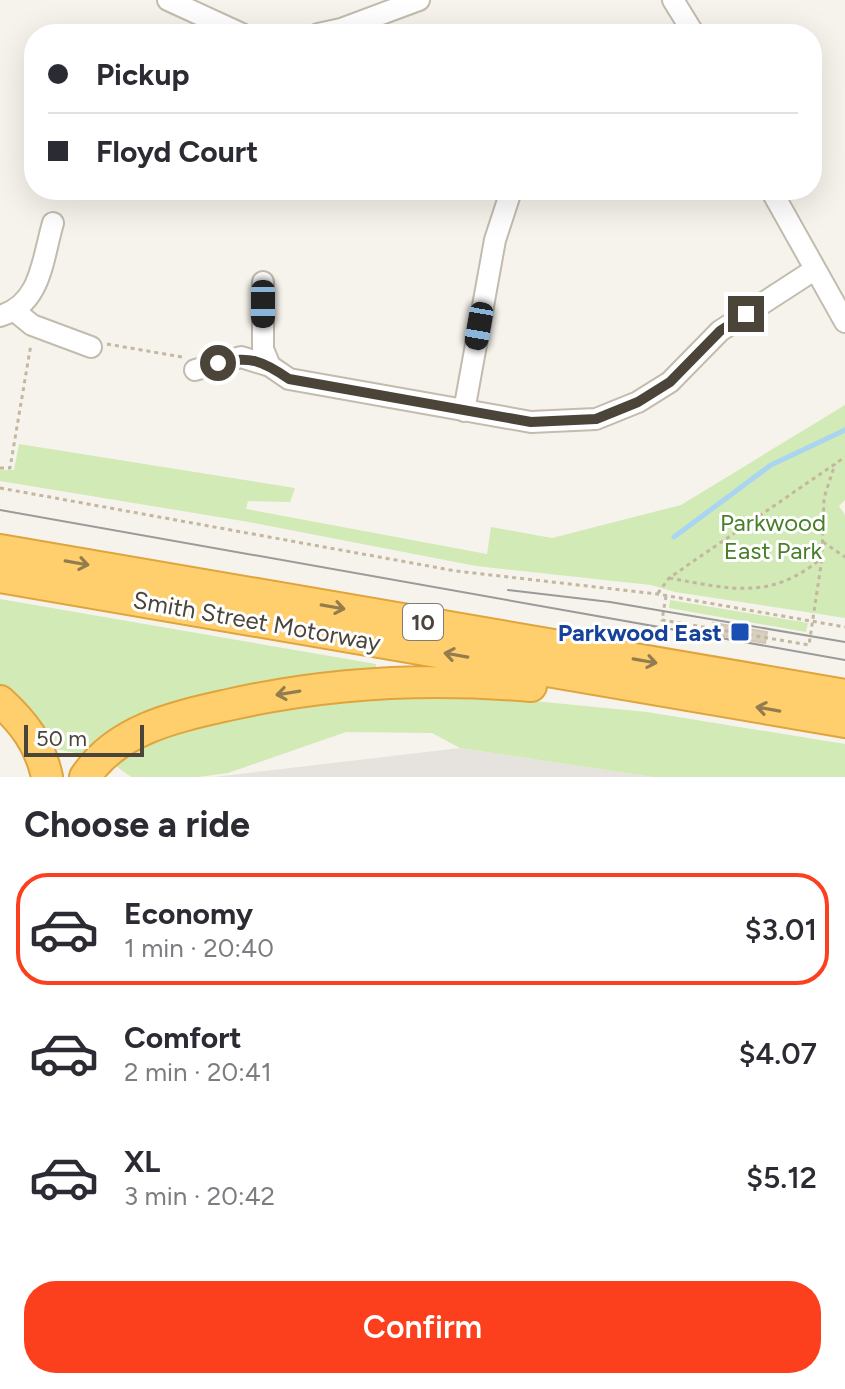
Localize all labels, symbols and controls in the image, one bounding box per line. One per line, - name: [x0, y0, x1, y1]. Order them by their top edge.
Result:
- text: Pickup: [96, 56, 190, 93]
- text: Floyd Court: [96, 133, 258, 170]
- car: [251, 280, 275, 328]
- route end: [728, 296, 764, 332]
- car: [463, 300, 495, 352]
- route start: [200, 345, 236, 381]
- park label: Parkwood East Park: [720, 508, 826, 565]
- one-way arrow: [64, 556, 89, 571]
- street label: Smith Street Motorway: [131, 585, 383, 657]
- one-way arrow: [320, 600, 345, 615]
- road number: 10: [403, 604, 443, 640]
- place label: Parkwood East: [558, 618, 722, 647]
- marker: Parkwood East: [729, 621, 751, 643]
- one-way arrow: [443, 647, 469, 662]
- one-way arrow: [631, 654, 657, 669]
- one-way arrow: [275, 686, 301, 701]
- one-way arrow: [756, 701, 781, 716]
- scale bar: [24, 721, 144, 757]
- text: 50 m: [36, 725, 87, 752]
- text: Choose a ride: [24, 803, 250, 846]
- icon: car: [28, 893, 100, 965]
- text: Economy: [124, 895, 253, 932]
- text: $3.01: [745, 911, 817, 948]
- text: 1 min · 20:40: [124, 932, 274, 964]
- icon: car: [28, 1017, 100, 1089]
- text: Comfort: [124, 1019, 242, 1056]
- text: $4.07: [739, 1035, 817, 1072]
- text: 2 min · 20:41: [124, 1056, 272, 1088]
- icon: car: [28, 1141, 100, 1213]
- text: XL: [124, 1143, 160, 1180]
- text: $5.12: [746, 1159, 817, 1196]
- text: 3 min · 20:42: [124, 1180, 275, 1212]
- button: Confirm: [24, 1281, 821, 1373]

